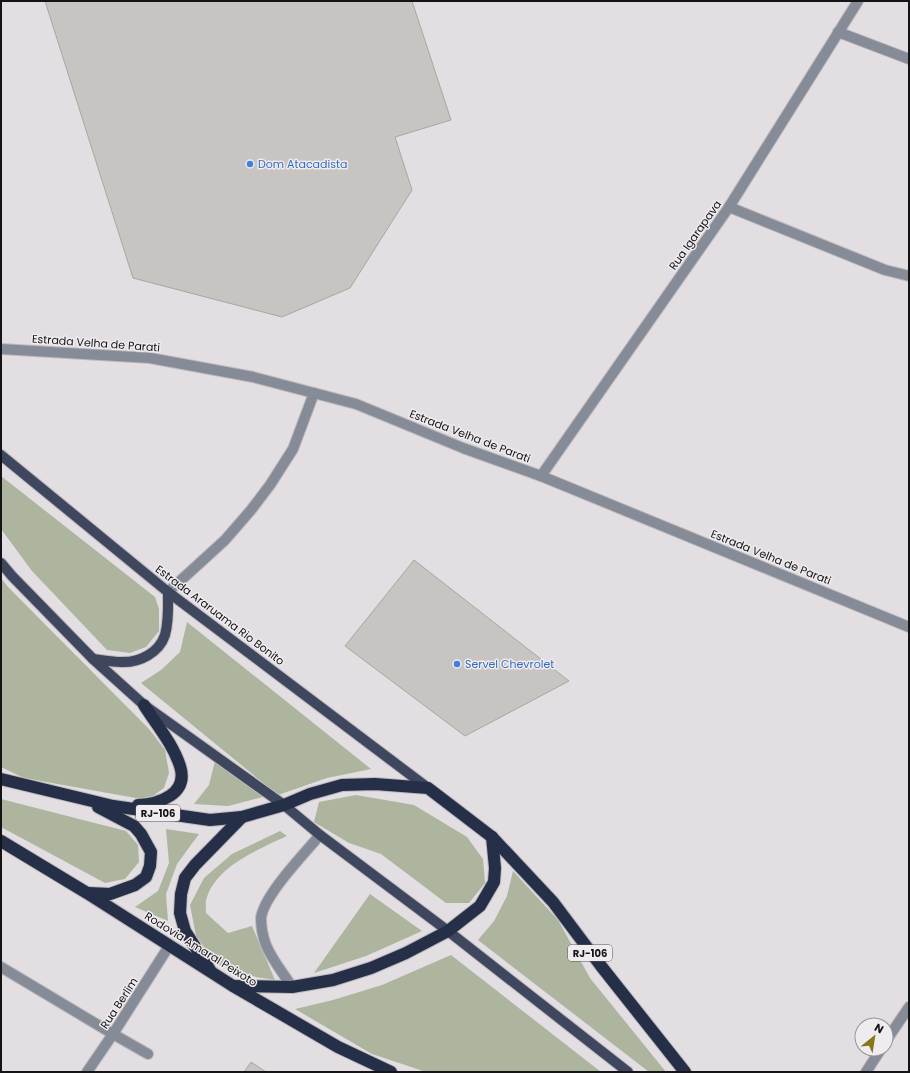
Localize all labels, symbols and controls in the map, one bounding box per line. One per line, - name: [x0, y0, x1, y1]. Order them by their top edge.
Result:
- place label: Dom Atacadista: [258, 156, 347, 172]
- marker: Dom Atacadista: [245, 159, 255, 169]
- street label: Rua Igarapava: [665, 197, 725, 273]
- street label: Estrada Velha de Parati: [31, 331, 161, 355]
- street label: Estrada Velha de Parati: [407, 406, 533, 467]
- street label: Estrada Velha de Parati: [708, 526, 834, 589]
- street label: Estrada Araruama Rio Bonito: [152, 561, 288, 669]
- place label: Servel Chevrolet: [465, 656, 554, 672]
- marker: Servel Chevrolet: [452, 659, 462, 669]
- road number: RJ-106: [136, 805, 180, 821]
- street label: Rodovia Amaral Peixoto: [142, 908, 260, 990]
- road number: RJ-106: [568, 945, 612, 961]
- street label: Rua Berlim: [96, 974, 142, 1032]
- north arrow: [854, 1017, 894, 1057]
- text: N: [871, 1019, 887, 1037]

